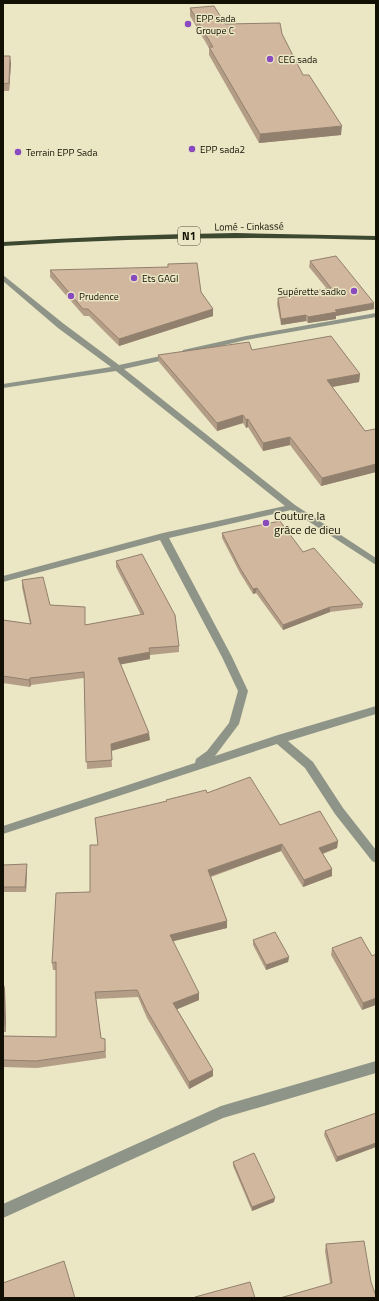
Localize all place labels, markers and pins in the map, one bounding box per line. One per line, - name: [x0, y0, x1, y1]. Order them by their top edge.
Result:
- place label: EPP sada Groupe C: [196, 11, 236, 38]
- marker: EPP sada Groupe C: [183, 19, 193, 29]
- place label: CEG sada: [278, 52, 317, 67]
- marker: CEG sada: [265, 54, 275, 64]
- place label: EPP sada2: [200, 142, 245, 157]
- marker: EPP sada2: [187, 144, 197, 154]
- place label: Terrain EPP Sada: [26, 145, 97, 160]
- marker: Terrain EPP Sada: [13, 147, 23, 157]
- place label: Ets GAGI: [142, 271, 178, 286]
- marker: Ets GAGI: [129, 273, 139, 283]
- place label: Supérette sadko: [277, 284, 346, 299]
- marker: Supérette sadko: [349, 286, 359, 296]
- place label: Prudence: [79, 289, 119, 304]
- marker: Prudence: [66, 291, 76, 301]
- place label: Couture la grâce de dieu: [274, 506, 341, 539]
- marker: Couture la grâce de dieu: [261, 518, 271, 528]

